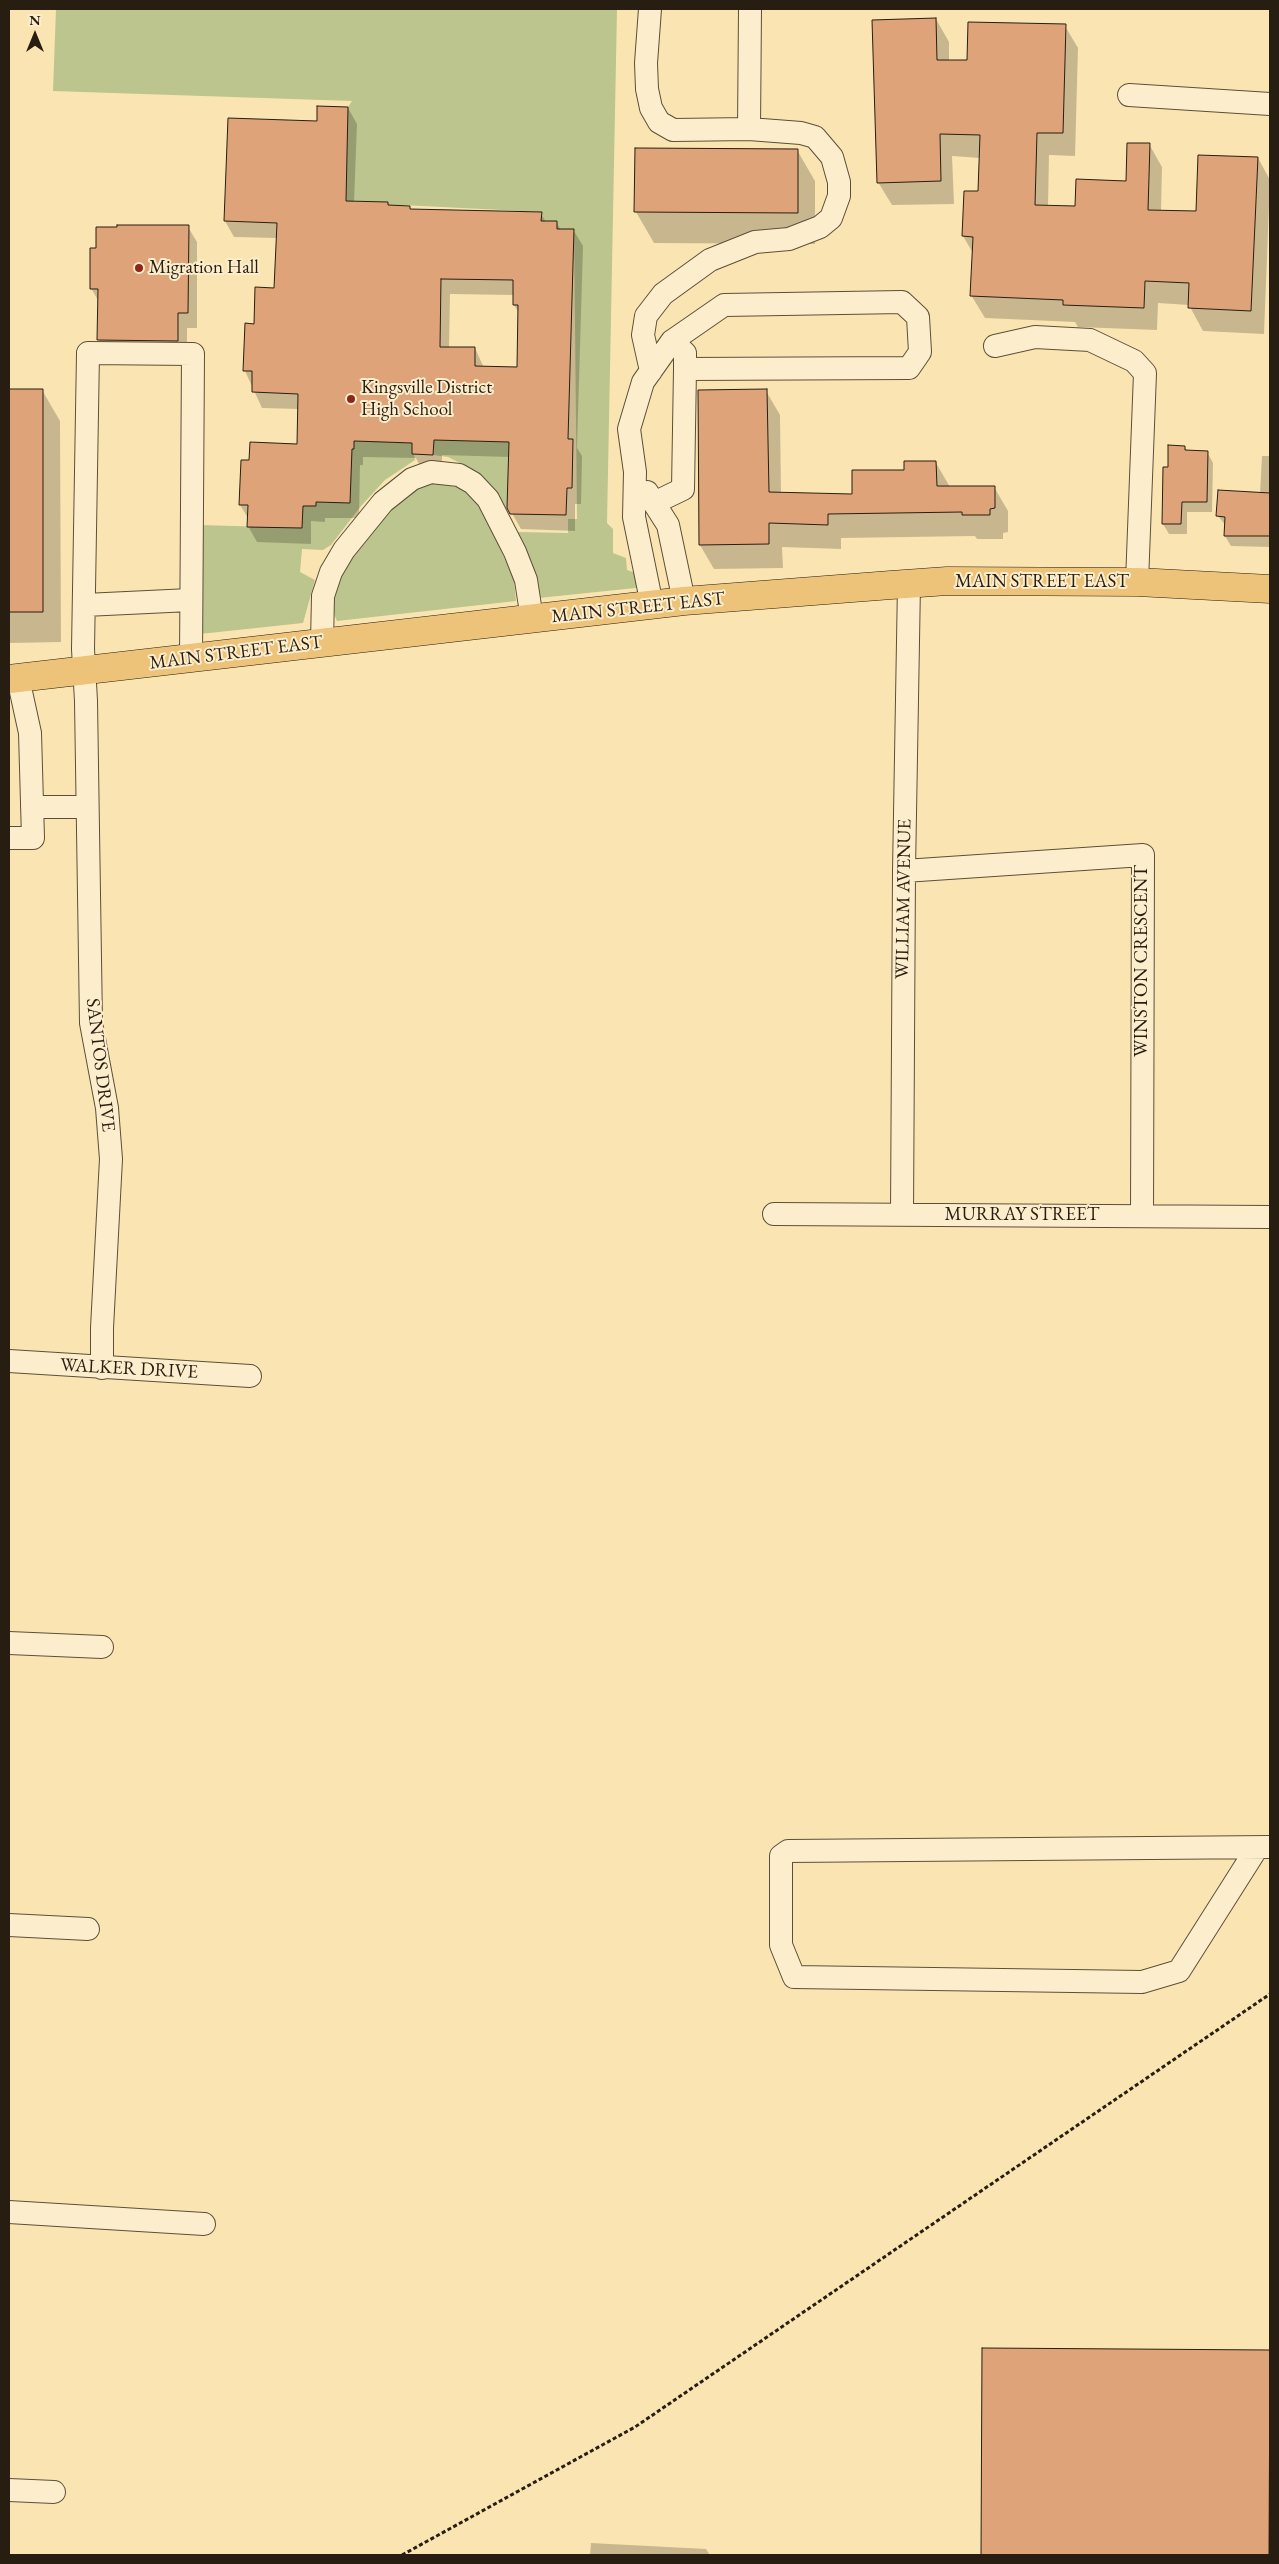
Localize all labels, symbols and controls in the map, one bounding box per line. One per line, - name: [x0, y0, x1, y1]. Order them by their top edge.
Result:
- north arrow: [10, 10, 60, 60]
- text: N: [29, 11, 41, 29]
- place label: Migration Hall: [149, 257, 259, 279]
- marker: Migration Hall: [133, 262, 145, 274]
- place label: Kingsville District High School: [361, 377, 492, 421]
- marker: Kingsville District High School: [345, 393, 357, 405]
- street label: MAIN STREET EAST: [955, 571, 1129, 593]
- street label: MAIN STREET EAST: [550, 588, 726, 628]
- street label: MAIN STREET EAST: [148, 631, 324, 675]
- street label: WILLIAM AVENUE: [891, 819, 917, 979]
- street label: WINSTON CRESCENT: [1131, 865, 1153, 1057]
- street label: SANTOS DRIVE: [80, 997, 120, 1133]
- street label: MURRAY STREET: [945, 1204, 1099, 1226]
- street label: WALKER DRIVE: [59, 1354, 199, 1384]

